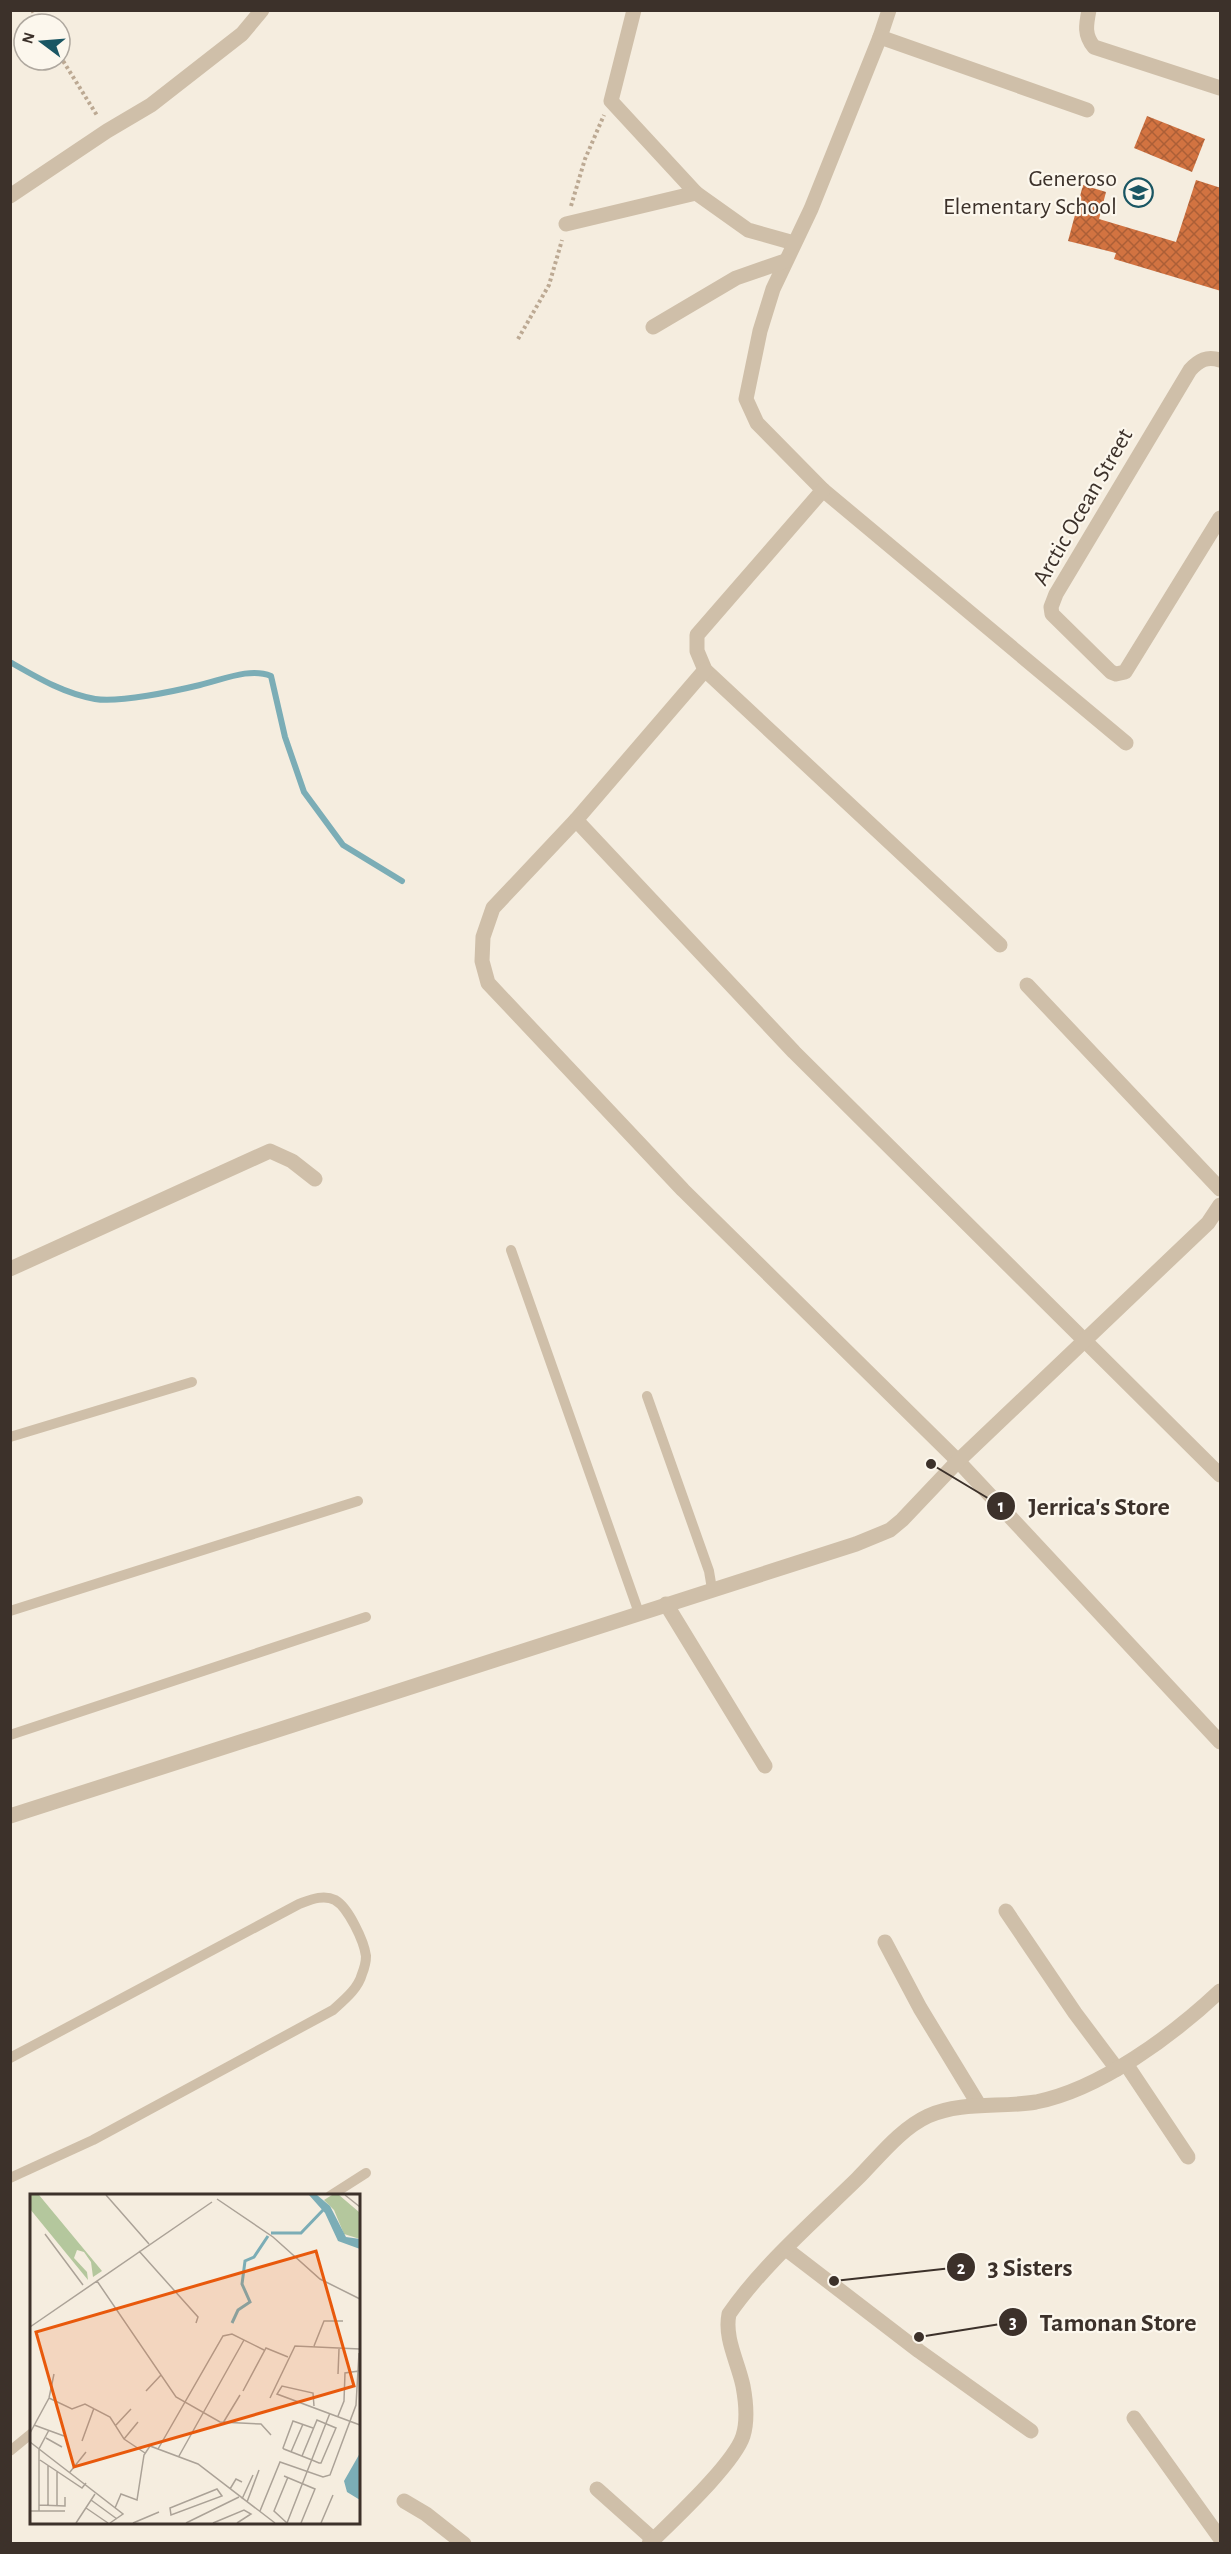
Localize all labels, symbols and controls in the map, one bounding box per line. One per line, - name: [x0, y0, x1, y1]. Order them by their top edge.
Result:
- north arrow: [12, 12, 72, 72]
- text: N: [19, 31, 38, 46]
- place label: Generoso Elementary School: [943, 167, 1117, 219]
- school or university icon: Generoso Elementary School: [1122, 177, 1154, 209]
- street label: Arctic Ocean Street: [1028, 424, 1138, 589]
- callout: Jerrica's Store: [986, 1484, 1182, 1528]
- text: Jerrica's Store: [1028, 1494, 1170, 1520]
- text: 1: [998, 1498, 1004, 1516]
- inset map: [30, 2194, 360, 2524]
- callout: 3 Sisters: [946, 2245, 1084, 2289]
- text: 3 Sisters: [988, 2255, 1072, 2281]
- text: 2: [957, 2260, 966, 2278]
- callout: Tamonan Store: [998, 2300, 1209, 2344]
- text: Tamonan Store: [1040, 2310, 1196, 2336]
- text: 3: [1009, 2314, 1017, 2332]

